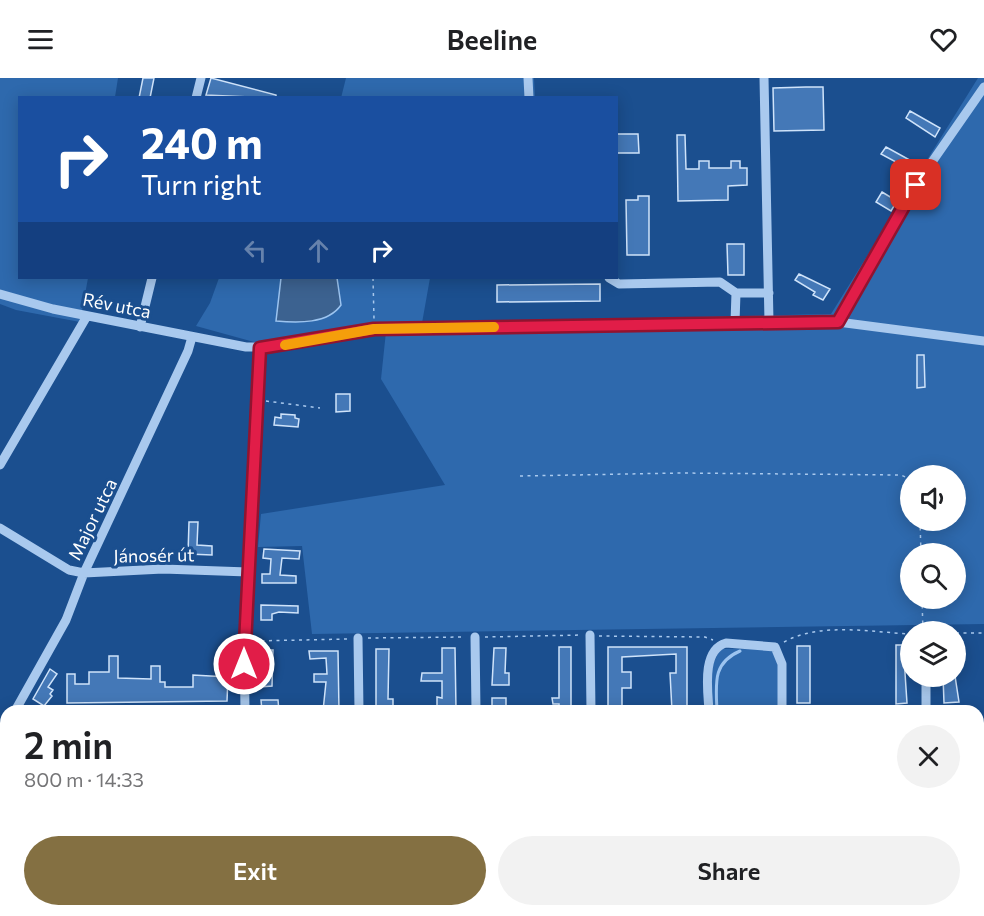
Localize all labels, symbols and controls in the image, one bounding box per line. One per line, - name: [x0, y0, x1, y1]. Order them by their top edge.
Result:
- icon: menu: [24, 23, 57, 56]
- text: Beeline: [447, 23, 537, 56]
- icon: heart: [927, 23, 960, 56]
- text: 240 m: [141, 116, 263, 168]
- icon: right: [42, 120, 120, 198]
- pin: [890, 159, 941, 210]
- text: Turn right: [141, 168, 261, 201]
- icon: arrive: [899, 168, 932, 201]
- icon: left: [239, 234, 272, 267]
- icon: ahead: [302, 234, 335, 267]
- icon: right: [365, 234, 398, 267]
- street label: Rév utca: [81, 288, 153, 322]
- map controls: [900, 465, 966, 687]
- button: sound: [900, 465, 966, 531]
- street label: Major utca: [63, 475, 121, 563]
- street label: Jánosér út: [113, 543, 195, 567]
- button: search: [900, 543, 966, 609]
- button: layers: [900, 621, 966, 687]
- position arrow: [212, 632, 276, 696]
- text: 2 min: [24, 722, 113, 766]
- button: close: [897, 725, 960, 788]
- text: 800 m · 14:33: [24, 767, 144, 791]
- button: Exit: [24, 836, 486, 905]
- button: Share: [498, 836, 960, 905]

